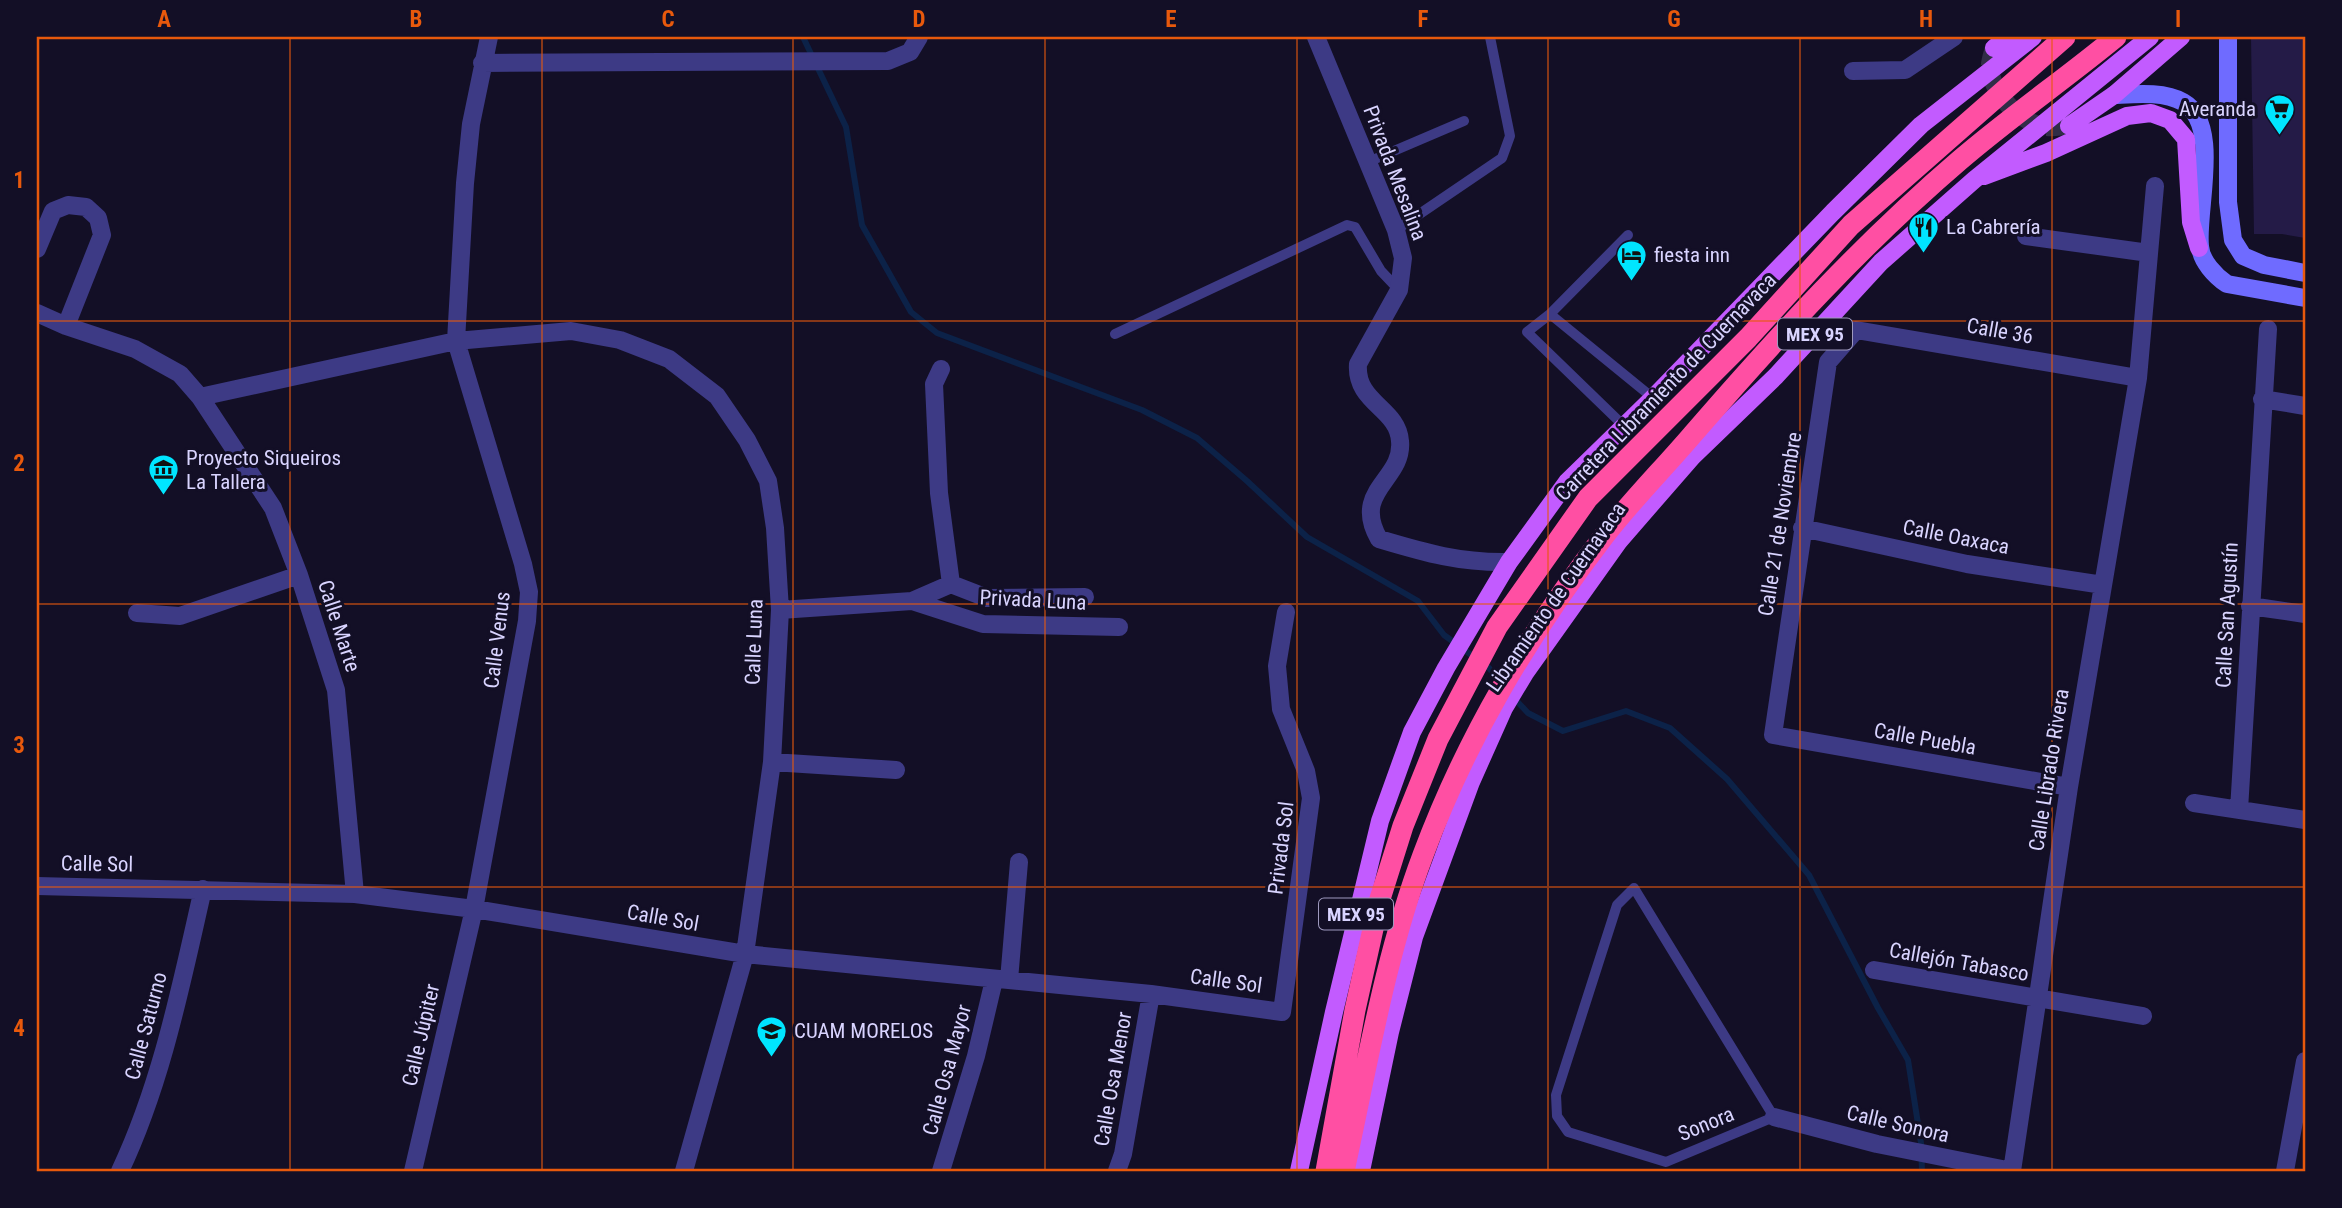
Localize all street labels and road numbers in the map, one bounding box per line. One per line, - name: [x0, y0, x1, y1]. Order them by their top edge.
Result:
- street label: Privada Mesalina: [1358, 102, 1432, 244]
- street label: Carretera Libramiento de Cuernavaca: [1551, 268, 1781, 506]
- street label: Calle 36: [1965, 313, 2035, 349]
- road number: MEX 95: [1778, 318, 1852, 350]
- street label: Calle 21 de Noviembre: [1754, 430, 1806, 618]
- street label: Libramiento de Cuernavaca: [1482, 498, 1630, 696]
- street label: Calle Oaxaca: [1901, 515, 2011, 559]
- street label: Calle San Agustín: [2211, 542, 2243, 688]
- street label: Calle Marte: [313, 577, 365, 675]
- street label: Privada Luna: [979, 585, 1087, 615]
- street label: Calle Venus: [479, 590, 515, 690]
- street label: Calle Luna: [741, 599, 767, 685]
- street label: Calle Librado Rivera: [2024, 687, 2074, 853]
- street label: Calle Puebla: [1872, 718, 1978, 760]
- street label: Privada Sol: [1263, 800, 1299, 896]
- street label: Calle Sol: [61, 851, 133, 877]
- road number: MEX 95: [1319, 898, 1393, 930]
- street label: Calle Sol: [625, 900, 701, 936]
- street label: Callejón Tabasco: [1887, 938, 2031, 986]
- street label: Calle Sol: [1188, 964, 1264, 998]
- street label: Calle Saturno: [120, 969, 172, 1083]
- street label: Calle Júpiter: [398, 982, 444, 1088]
- street label: Calle Osa Mayor: [918, 1002, 976, 1138]
- street label: Calle Osa Menor: [1089, 1010, 1137, 1148]
- street label: Calle Sonora: [1844, 1101, 1952, 1147]
- street label: Sonora: [1675, 1102, 1737, 1146]

